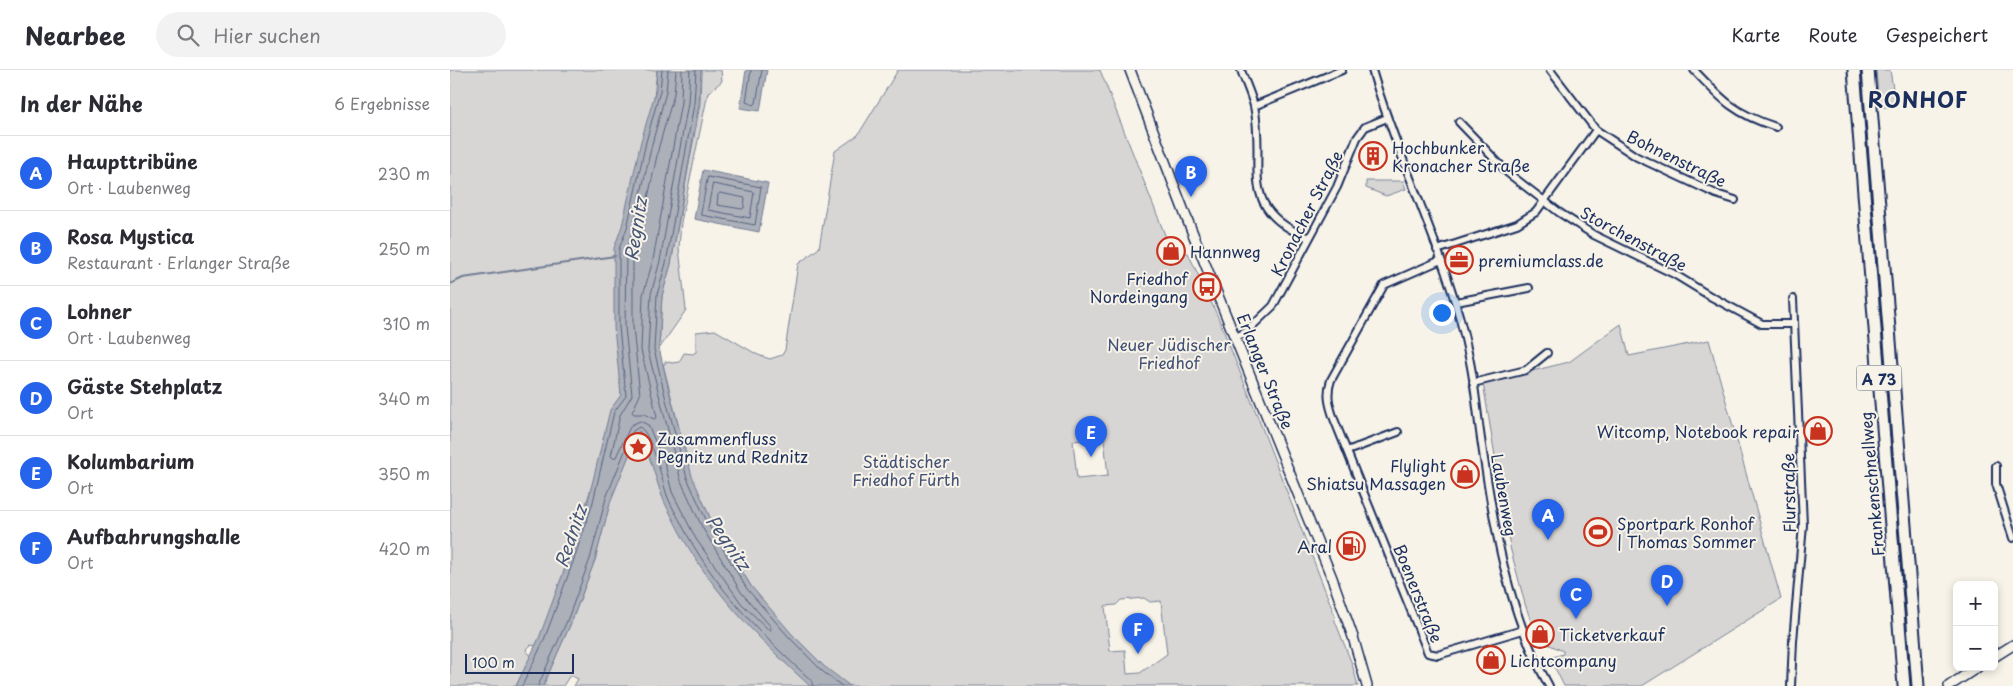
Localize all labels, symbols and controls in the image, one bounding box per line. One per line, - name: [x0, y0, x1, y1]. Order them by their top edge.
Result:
- search box: [156, 12, 506, 57]
- text: Nearbee: [25, 17, 126, 53]
- icon: search: [174, 21, 202, 49]
- text: Hier suchen: [214, 21, 321, 49]
- text: Karte: [1732, 21, 1780, 48]
- text: Route: [1808, 21, 1858, 48]
- text: Gespeichert: [1886, 21, 1988, 48]
- district label: RONHOF: [1868, 83, 1968, 115]
- text: In der Nähe: [20, 87, 142, 119]
- text: 6 Ergebnisse: [334, 91, 430, 115]
- street label: Bohnenstraße: [1623, 124, 1731, 192]
- place label: Hochbunker Kronacher Straße: [1392, 135, 1530, 177]
- building icon: Hochbunker Kronacher Straße: [1358, 141, 1388, 171]
- street label: Kronacher Straße: [1264, 146, 1348, 280]
- text: Haupttribüne: [67, 147, 198, 175]
- pin: B: [1175, 156, 1207, 197]
- text: A: [30, 161, 42, 185]
- text: 230 m: [378, 161, 430, 185]
- text: Ort · Laubenweg: [67, 175, 191, 199]
- water label: Regnitz: [617, 193, 654, 263]
- street label: Storchenstraße: [1576, 200, 1692, 276]
- text: Rosa Mystica: [67, 222, 194, 250]
- text: B: [31, 236, 41, 260]
- text: 250 m: [379, 236, 430, 260]
- shop icon: Hannweg: [1156, 236, 1186, 266]
- place label: Hannweg: [1190, 239, 1261, 263]
- office icon: premiumclass.de: [1444, 245, 1474, 275]
- place label: premiumclass.de: [1478, 248, 1604, 272]
- text: Restaurant · Erlanger Straße: [67, 250, 290, 274]
- place label: Friedhof Nordeingang: [1089, 266, 1190, 308]
- bus stop icon: Friedhof Nordeingang: [1192, 272, 1222, 302]
- text: Lohner: [67, 297, 132, 325]
- your location: [1429, 300, 1455, 326]
- street label: Erlanger Straße: [1232, 309, 1300, 433]
- text: C: [30, 311, 42, 335]
- text: 310 m: [382, 311, 430, 335]
- text: Ort · Laubenweg: [67, 325, 191, 349]
- park label: Neuer Jüdischer Friedhof: [1107, 332, 1231, 374]
- road number: A 73: [1856, 366, 1902, 390]
- text: Gäste Stehplatz: [67, 372, 223, 400]
- text: D: [30, 386, 42, 410]
- text: 340 m: [378, 386, 430, 410]
- text: Ort: [67, 400, 94, 424]
- street label: Frankenschnellweg: [1853, 411, 1889, 557]
- pin: E: [1075, 416, 1107, 457]
- shop icon: Witcomp, Notebook repair: [1803, 416, 1833, 446]
- place label: Witcomp, Notebook repair: [1597, 419, 1800, 443]
- place label: Zusammenfluss Pegnitz und Rednitz: [657, 426, 808, 468]
- place icon: Zusammenfluss Pegnitz und Rednitz: [623, 432, 653, 462]
- text: Kolumbarium: [67, 447, 195, 475]
- park label: Städtischer Friedhof Fürth: [852, 449, 960, 491]
- street label: Laubenweg: [1486, 452, 1524, 538]
- place label: Flylight Shiatsu Massagen: [1306, 453, 1446, 495]
- street label: Flurstraße: [1775, 453, 1801, 533]
- shop icon: Flylight Shiatsu Massagen: [1450, 459, 1480, 489]
- text: E: [31, 461, 41, 485]
- text: 350 m: [378, 461, 430, 485]
- text: Ort: [67, 475, 94, 499]
- water label: Rednitz: [547, 499, 594, 571]
- pin: A: [1532, 499, 1564, 540]
- water label: Pegnitz: [700, 509, 759, 577]
- place label: Sportpark Ronhof | Thomas Sommer: [1617, 511, 1756, 553]
- sports icon: Sportpark Ronhof | Thomas Sommer: [1583, 517, 1613, 547]
- text: Aufbahrungshalle: [67, 522, 240, 550]
- fuel station icon: Aral: [1336, 531, 1366, 561]
- place label: Aral: [1297, 534, 1332, 558]
- text: F: [31, 536, 41, 560]
- text: 420 m: [379, 536, 430, 560]
- street label: Boenerstraße: [1388, 540, 1450, 646]
- text: Ort: [67, 550, 94, 574]
- pin: D: [1651, 565, 1683, 606]
- pin: C: [1560, 578, 1592, 619]
- map controls: [1953, 581, 1998, 671]
- button: +: [1953, 581, 1998, 626]
- pin: F: [1122, 613, 1154, 654]
- shop icon: Ticketverkauf: [1525, 619, 1555, 649]
- place label: Ticketverkauf: [1559, 622, 1666, 646]
- button: −: [1953, 626, 1998, 671]
- shop icon: Lichtcompany: [1476, 645, 1506, 675]
- place label: Lichtcompany: [1510, 648, 1617, 672]
- scale bar: [465, 651, 574, 674]
- text: 100 m: [472, 652, 515, 673]

